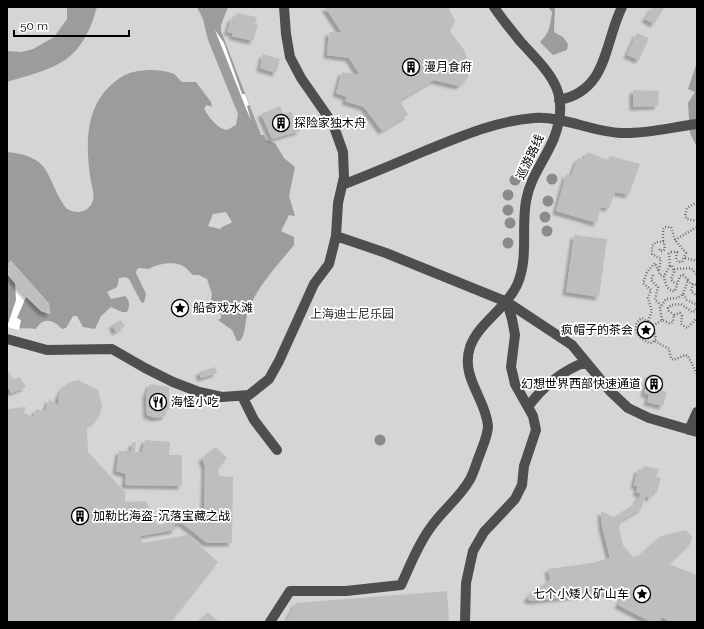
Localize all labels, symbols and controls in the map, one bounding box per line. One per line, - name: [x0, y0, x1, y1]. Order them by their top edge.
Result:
- scale bar: [14, 12, 129, 38]
- text: 50 m: [20, 19, 48, 33]
- building icon: 漫月食府: [401, 57, 421, 77]
- place label: 漫月食府: [424, 60, 472, 74]
- building icon: 探险家独木舟: [271, 113, 291, 133]
- place label: 探险家独木舟: [294, 116, 366, 130]
- street label: 巡游路线: [514, 132, 546, 182]
- place icon: 船奇戏水滩: [170, 298, 190, 318]
- place label: 船奇戏水滩: [193, 301, 253, 315]
- park label: 上海迪士尼乐园: [310, 307, 394, 321]
- place icon: 疯帽子的茶会: [636, 320, 656, 340]
- place label: 疯帽子的茶会: [561, 323, 633, 337]
- building icon: 幻想世界西部快速通道: [644, 374, 664, 394]
- place label: 幻想世界西部快速通道: [521, 377, 641, 391]
- restaurant icon: 海怪小吃: [148, 392, 168, 412]
- place label: 海怪小吃: [171, 395, 219, 409]
- building icon: 加勒比海盗-沉落宝藏之战: [70, 506, 90, 526]
- place label: 加勒比海盗-沉落宝藏之战: [93, 509, 230, 523]
- place icon: 七个小矮人矿山车: [632, 584, 652, 604]
- place label: 七个小矮人矿山车: [533, 587, 629, 601]

